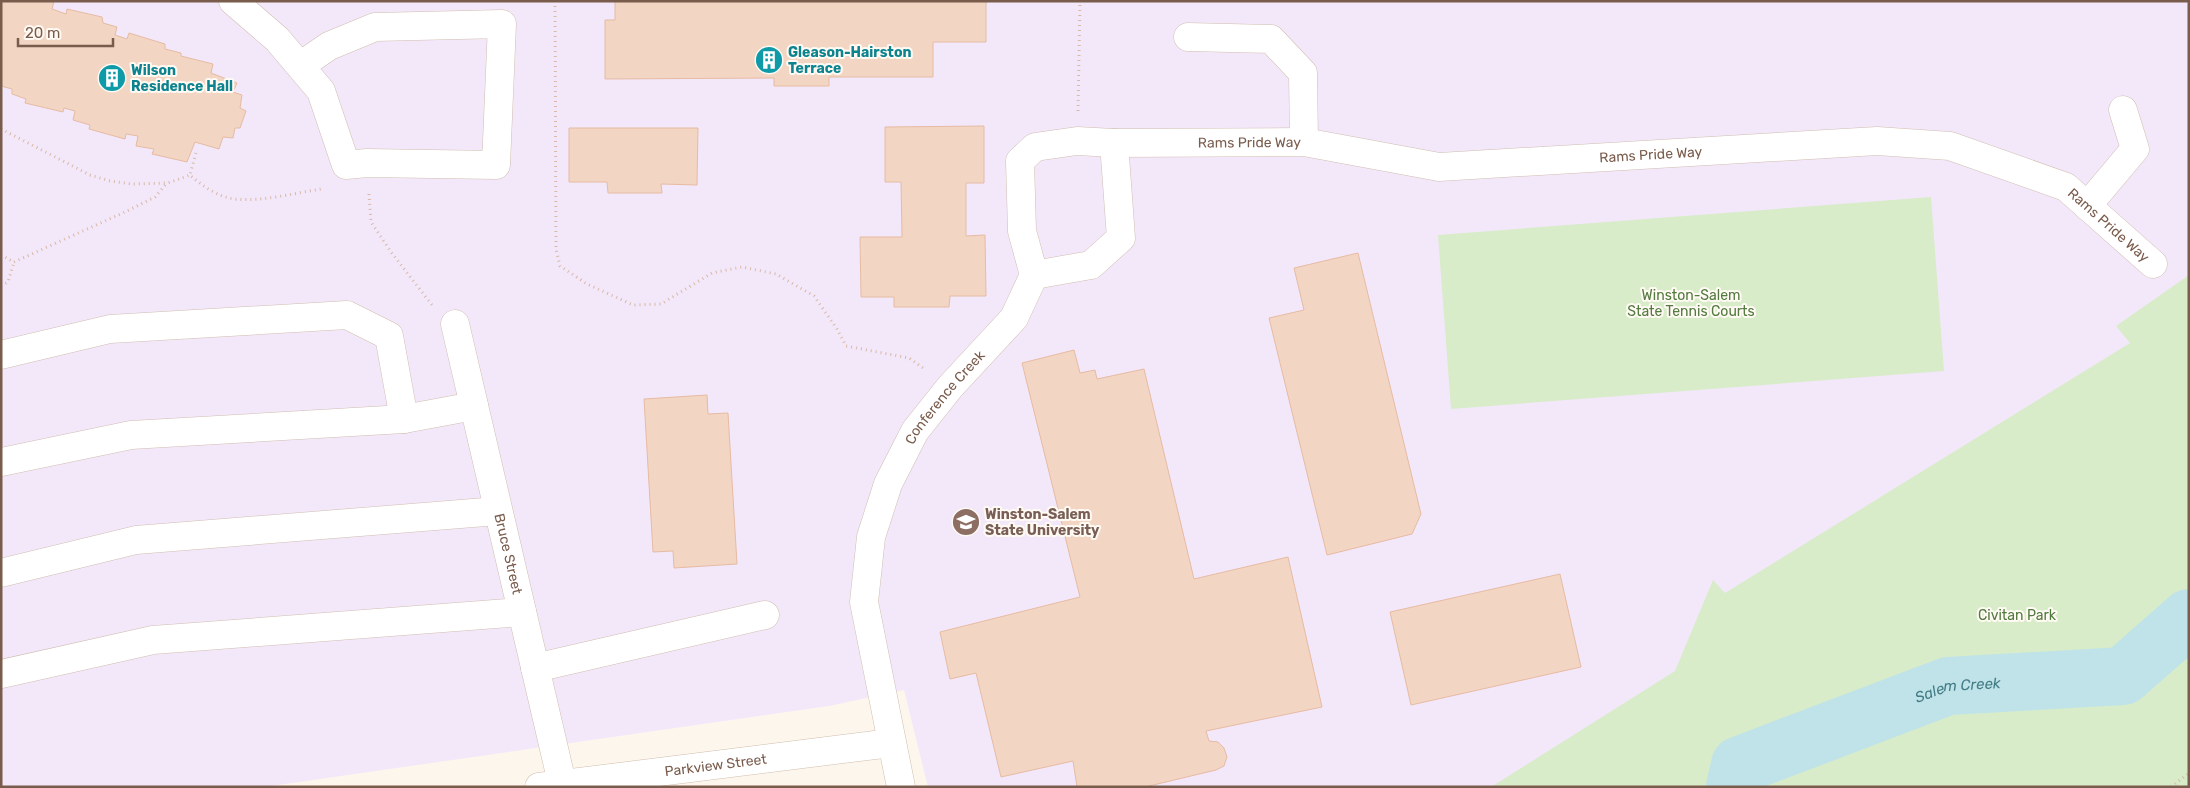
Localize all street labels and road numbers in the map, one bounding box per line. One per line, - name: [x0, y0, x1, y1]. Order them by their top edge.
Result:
- street label: Rams Pride Way: [1198, 134, 1301, 151]
- street label: Rams Pride Way: [1599, 143, 1703, 166]
- street label: Rams Pride Way: [2065, 184, 2153, 266]
- street label: Conference Creek: [901, 346, 989, 447]
- street label: Bruce Street: [491, 512, 526, 597]
- street label: Parkview Street: [664, 750, 768, 780]

